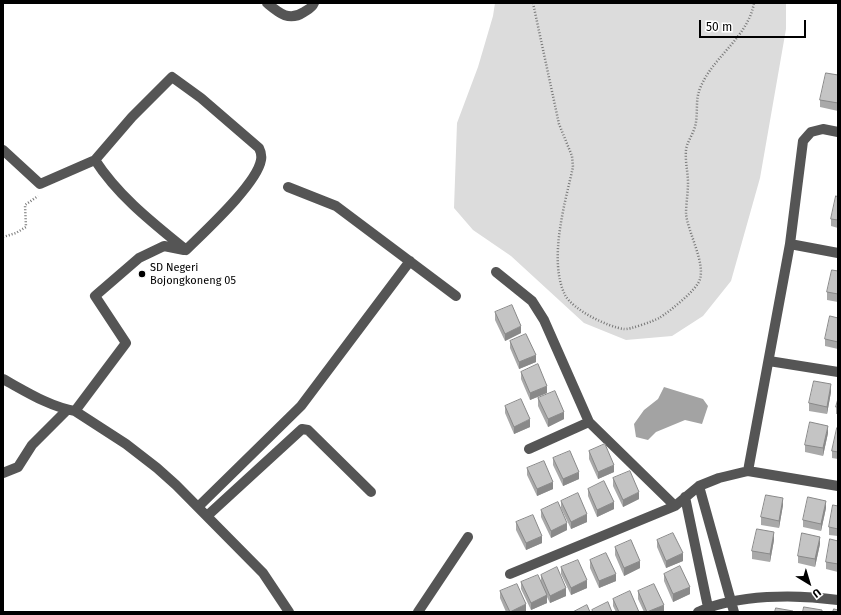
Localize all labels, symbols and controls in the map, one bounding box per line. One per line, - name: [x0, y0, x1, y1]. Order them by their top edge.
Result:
- scale bar: [701, 12, 808, 38]
- text: 50 m: [706, 20, 732, 34]
- place label: SD Negeri Bojongkoneng 05: [150, 261, 236, 287]
- marker: SD Negeri Bojongkoneng 05: [137, 269, 147, 279]
- north arrow: [789, 563, 829, 603]
- text: U: [810, 586, 824, 600]

